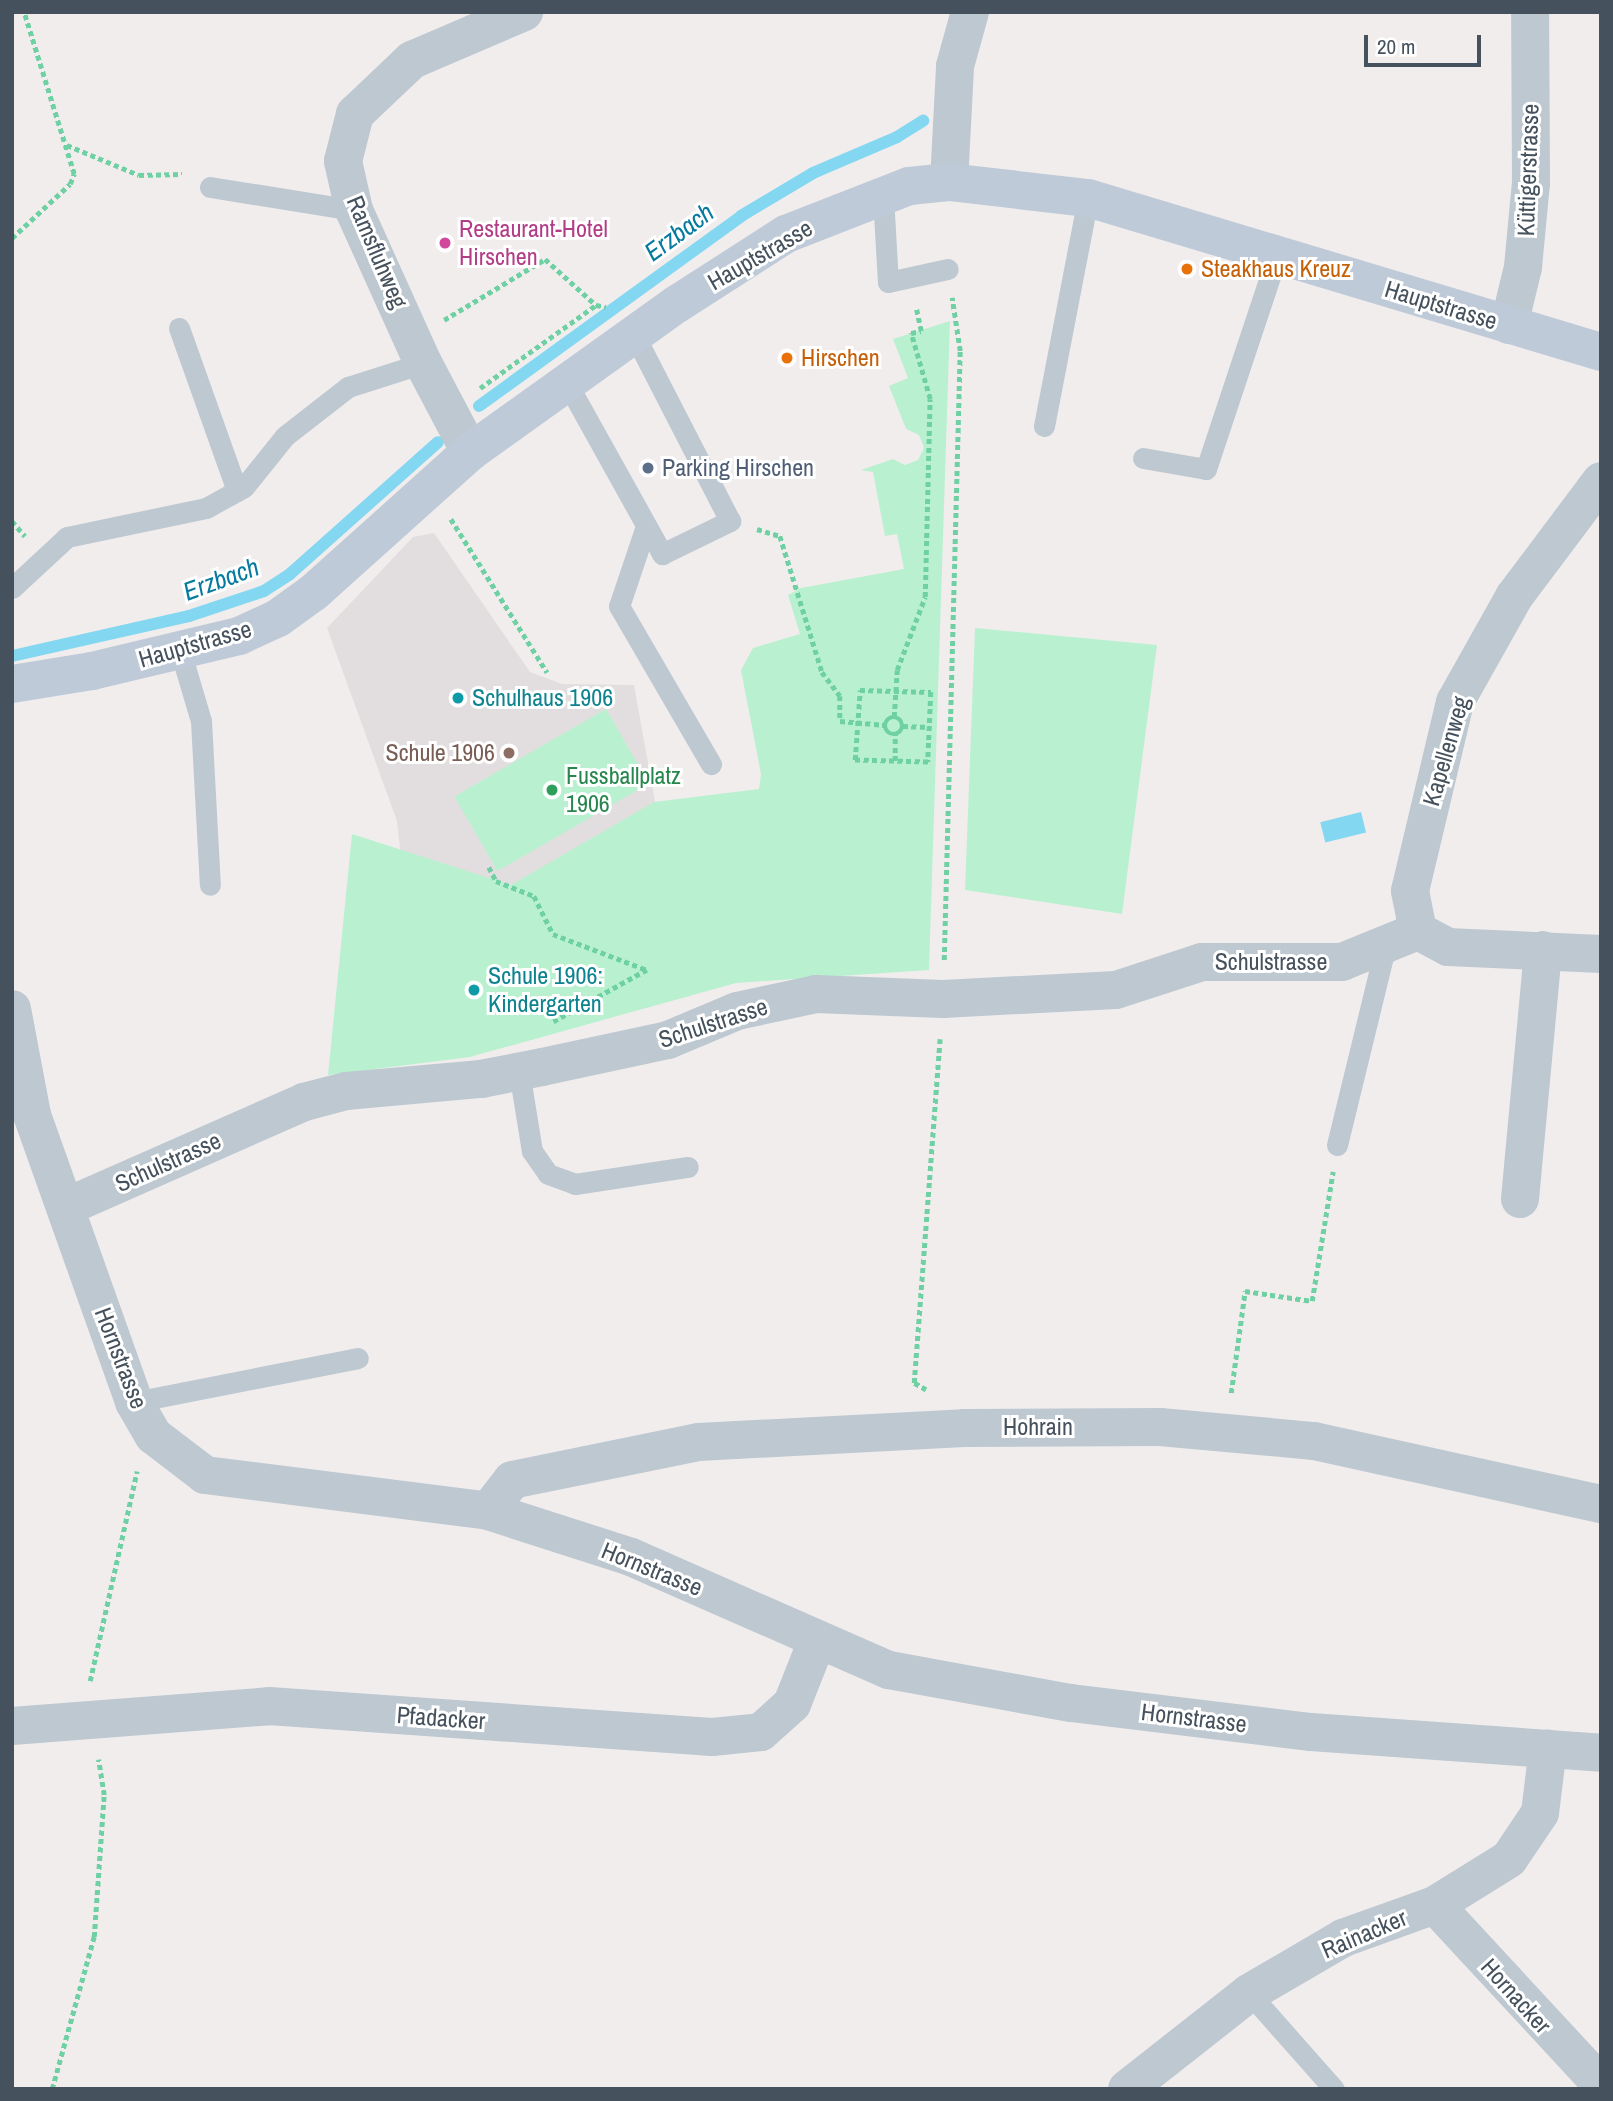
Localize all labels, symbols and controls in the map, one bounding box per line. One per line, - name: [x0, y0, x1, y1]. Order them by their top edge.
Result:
- scale bar: [1368, 21, 1485, 65]
- text: 20 m: [1377, 32, 1415, 61]
- street label: Küttigerstrasse: [1511, 103, 1545, 237]
- street label: Ramsfluhweg: [340, 192, 414, 312]
- water label: Erzbach: [638, 196, 720, 268]
- street label: Hauptstrasse: [703, 214, 817, 296]
- place label: Restaurant-Hotel Hirschen: [459, 215, 608, 271]
- marker: Restaurant-Hotel Hirschen: [437, 235, 453, 251]
- place label: Steakhaus Kreuz: [1201, 255, 1351, 283]
- marker: Steakhaus Kreuz: [1179, 261, 1195, 277]
- street label: Hauptstrasse: [1381, 274, 1501, 336]
- place label: Hirschen: [801, 344, 880, 372]
- marker: Hirschen: [779, 350, 795, 366]
- place label: Parking Hirschen: [662, 454, 814, 482]
- marker: Parking Hirschen: [640, 460, 656, 476]
- water label: Erzbach: [179, 551, 263, 607]
- street label: Hauptstrasse: [135, 614, 255, 674]
- place label: Schulhaus 1906: [472, 684, 613, 712]
- marker: Schulhaus 1906: [450, 690, 466, 706]
- street label: Kapellenweg: [1417, 693, 1475, 809]
- place label: Schule 1906: [386, 739, 495, 767]
- marker: Schule 1906: [501, 745, 517, 761]
- place label: Fussballplatz 1906: [566, 762, 681, 818]
- marker: Fussballplatz 1906: [544, 782, 560, 798]
- street label: Schulstrasse: [1215, 948, 1327, 976]
- place label: Schule 1906: Kindergarten: [488, 962, 603, 1018]
- marker: Schule 1906: Kindergarten: [466, 982, 482, 998]
- street label: Schulstrasse: [655, 992, 771, 1054]
- street label: Schulstrasse: [111, 1126, 225, 1198]
- street label: Hornstrasse: [89, 1303, 153, 1413]
- street label: Hohrain: [1003, 1413, 1073, 1441]
- street label: Hornstrasse: [597, 1536, 707, 1602]
- street label: Hornstrasse: [1140, 1697, 1248, 1739]
- street label: Pfadacker: [396, 1701, 486, 1735]
- street label: Rainacker: [1317, 1903, 1411, 1965]
- street label: Hornacker: [1475, 1953, 1557, 2039]

